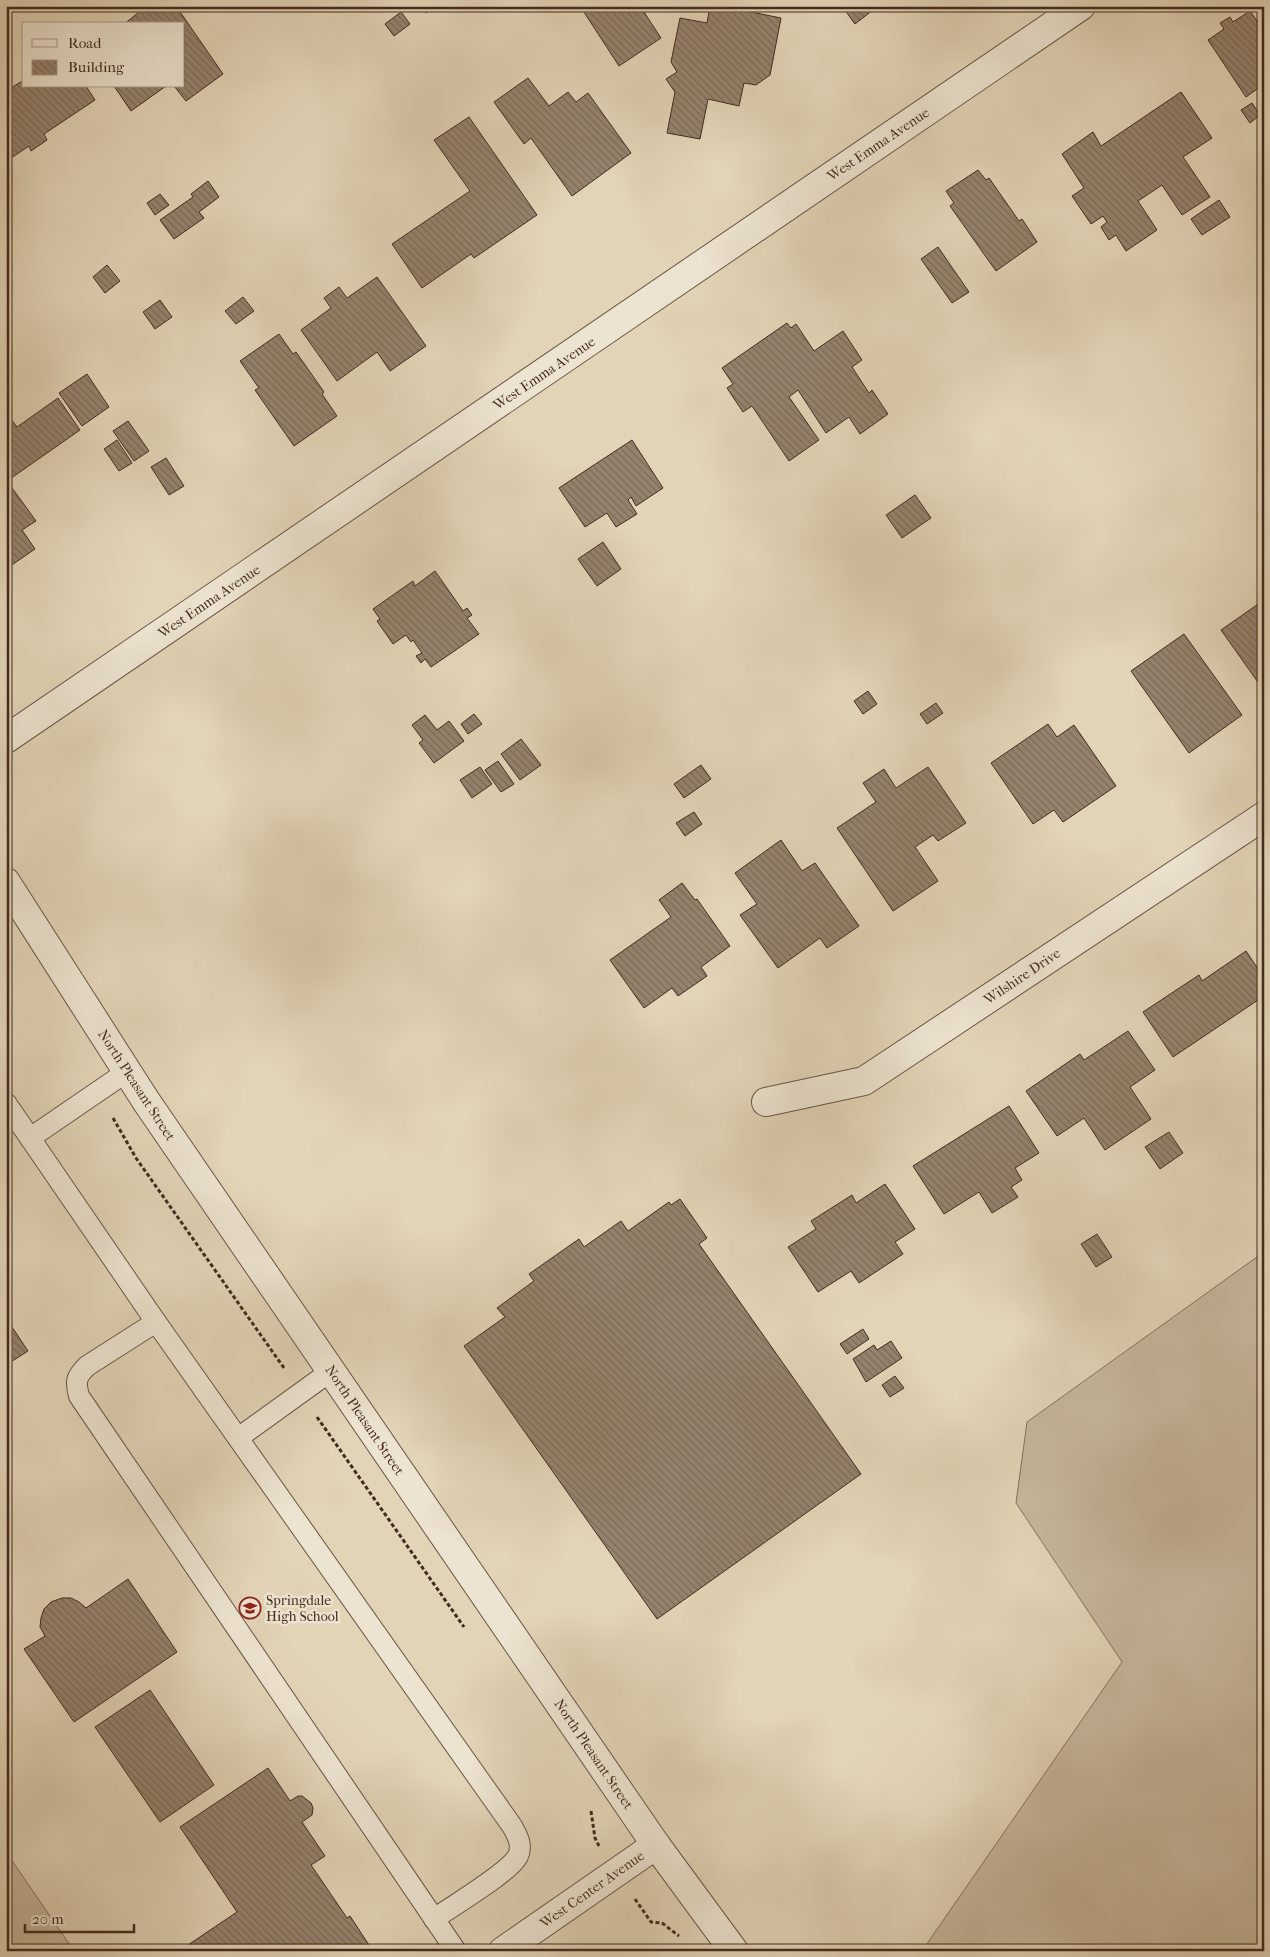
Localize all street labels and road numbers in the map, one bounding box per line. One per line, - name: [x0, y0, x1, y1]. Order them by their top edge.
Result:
- street label: West Emma Avenue: [823, 104, 933, 185]
- street label: West Emma Avenue: [489, 333, 599, 414]
- street label: West Emma Avenue: [154, 561, 264, 642]
- street label: Wilshire Drive: [980, 945, 1064, 1009]
- street label: North Pleasant Street: [94, 1026, 179, 1144]
- street label: North Pleasant Street: [321, 1362, 408, 1479]
- street label: North Pleasant Street: [550, 1696, 637, 1813]
- street label: West Center Avenue: [536, 1847, 648, 1932]

